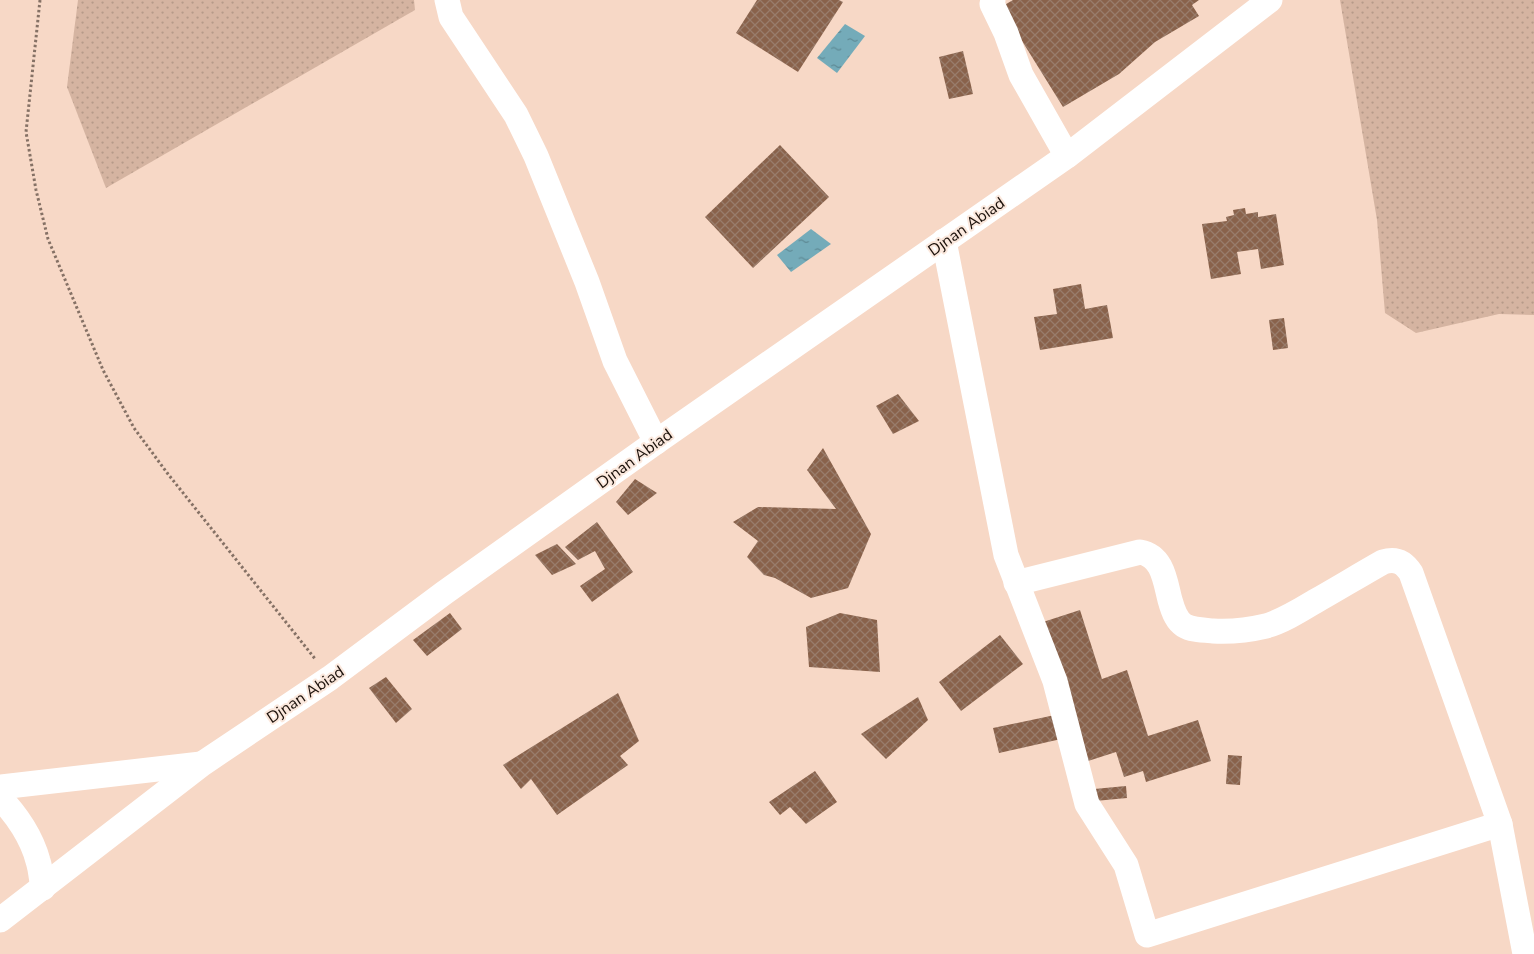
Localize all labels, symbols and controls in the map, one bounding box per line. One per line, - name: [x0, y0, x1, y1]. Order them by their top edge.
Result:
- street label: Djnan Abiad: [924, 192, 1009, 261]
- street label: Djnan Abiad: [592, 424, 677, 494]
- street label: Djnan Abiad: [263, 661, 349, 729]

